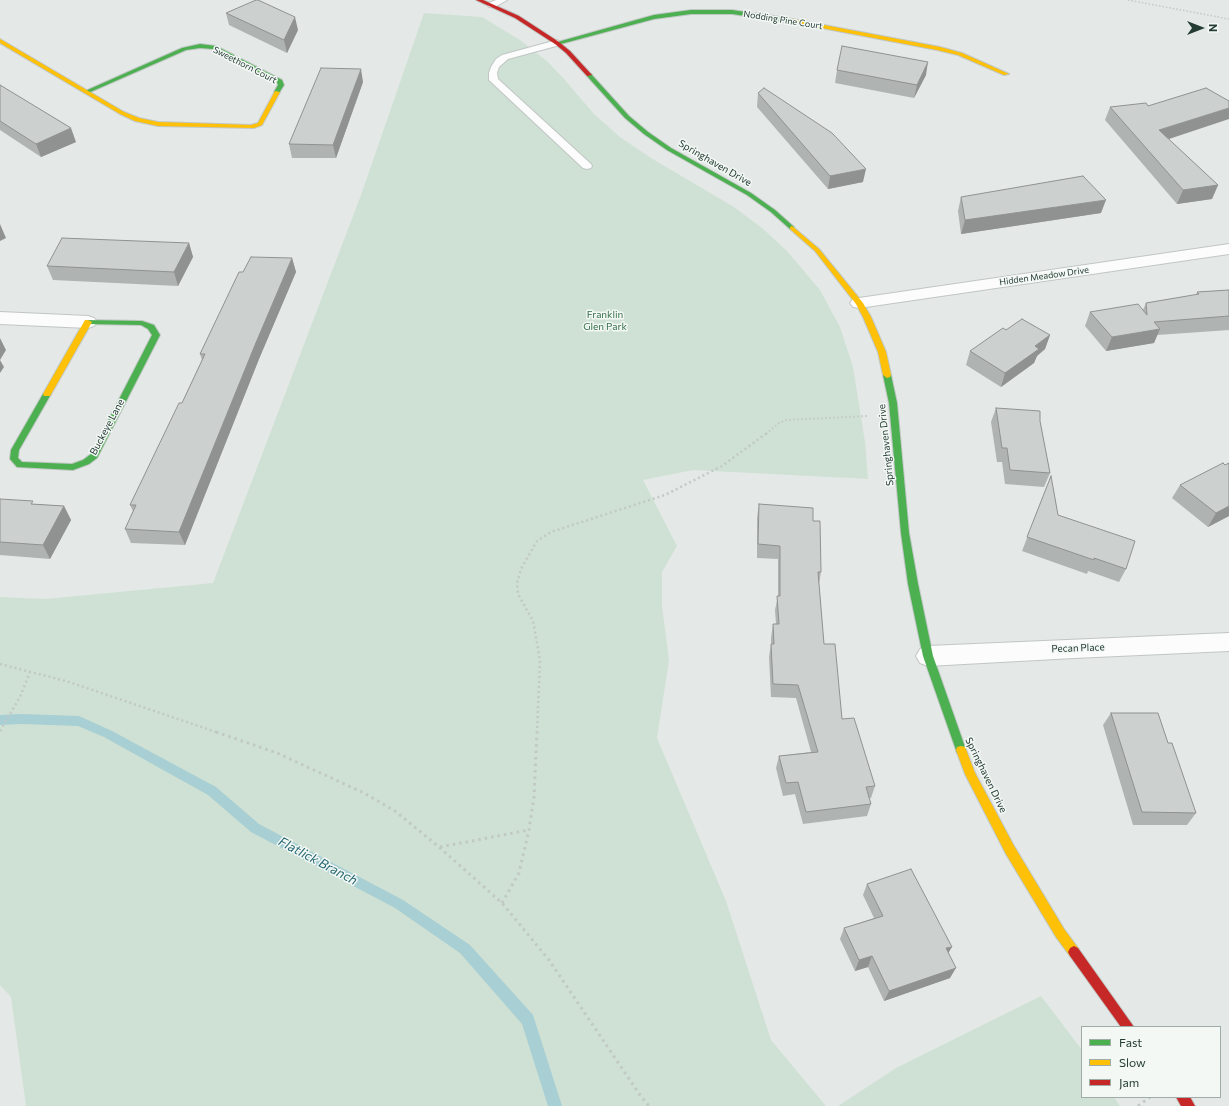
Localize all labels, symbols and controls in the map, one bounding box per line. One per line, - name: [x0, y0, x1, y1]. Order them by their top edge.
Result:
- street label: Nodding Pine Court: [743, 8, 823, 32]
- north arrow: [1181, 8, 1221, 48]
- text: N: [1207, 24, 1220, 32]
- street label: Sweethorn Court: [211, 44, 279, 86]
- street label: Springhaven Drive: [676, 137, 754, 189]
- street label: Hidden Meadow Drive: [999, 264, 1089, 288]
- park label: Franklin Glen Park: [583, 309, 627, 332]
- street label: Buckeye Lane: [87, 397, 127, 457]
- street label: Springhaven Drive: [876, 403, 896, 487]
- street label: Pecan Place: [1051, 641, 1105, 655]
- street label: Springhaven Drive: [963, 735, 1009, 815]
- water label: Flatlick Branch: [276, 834, 360, 888]
- legend: [1081, 1026, 1221, 1098]
- text: Fast: [1119, 1035, 1142, 1049]
- text: Slow: [1119, 1055, 1146, 1069]
- text: Jam: [1119, 1075, 1139, 1089]

